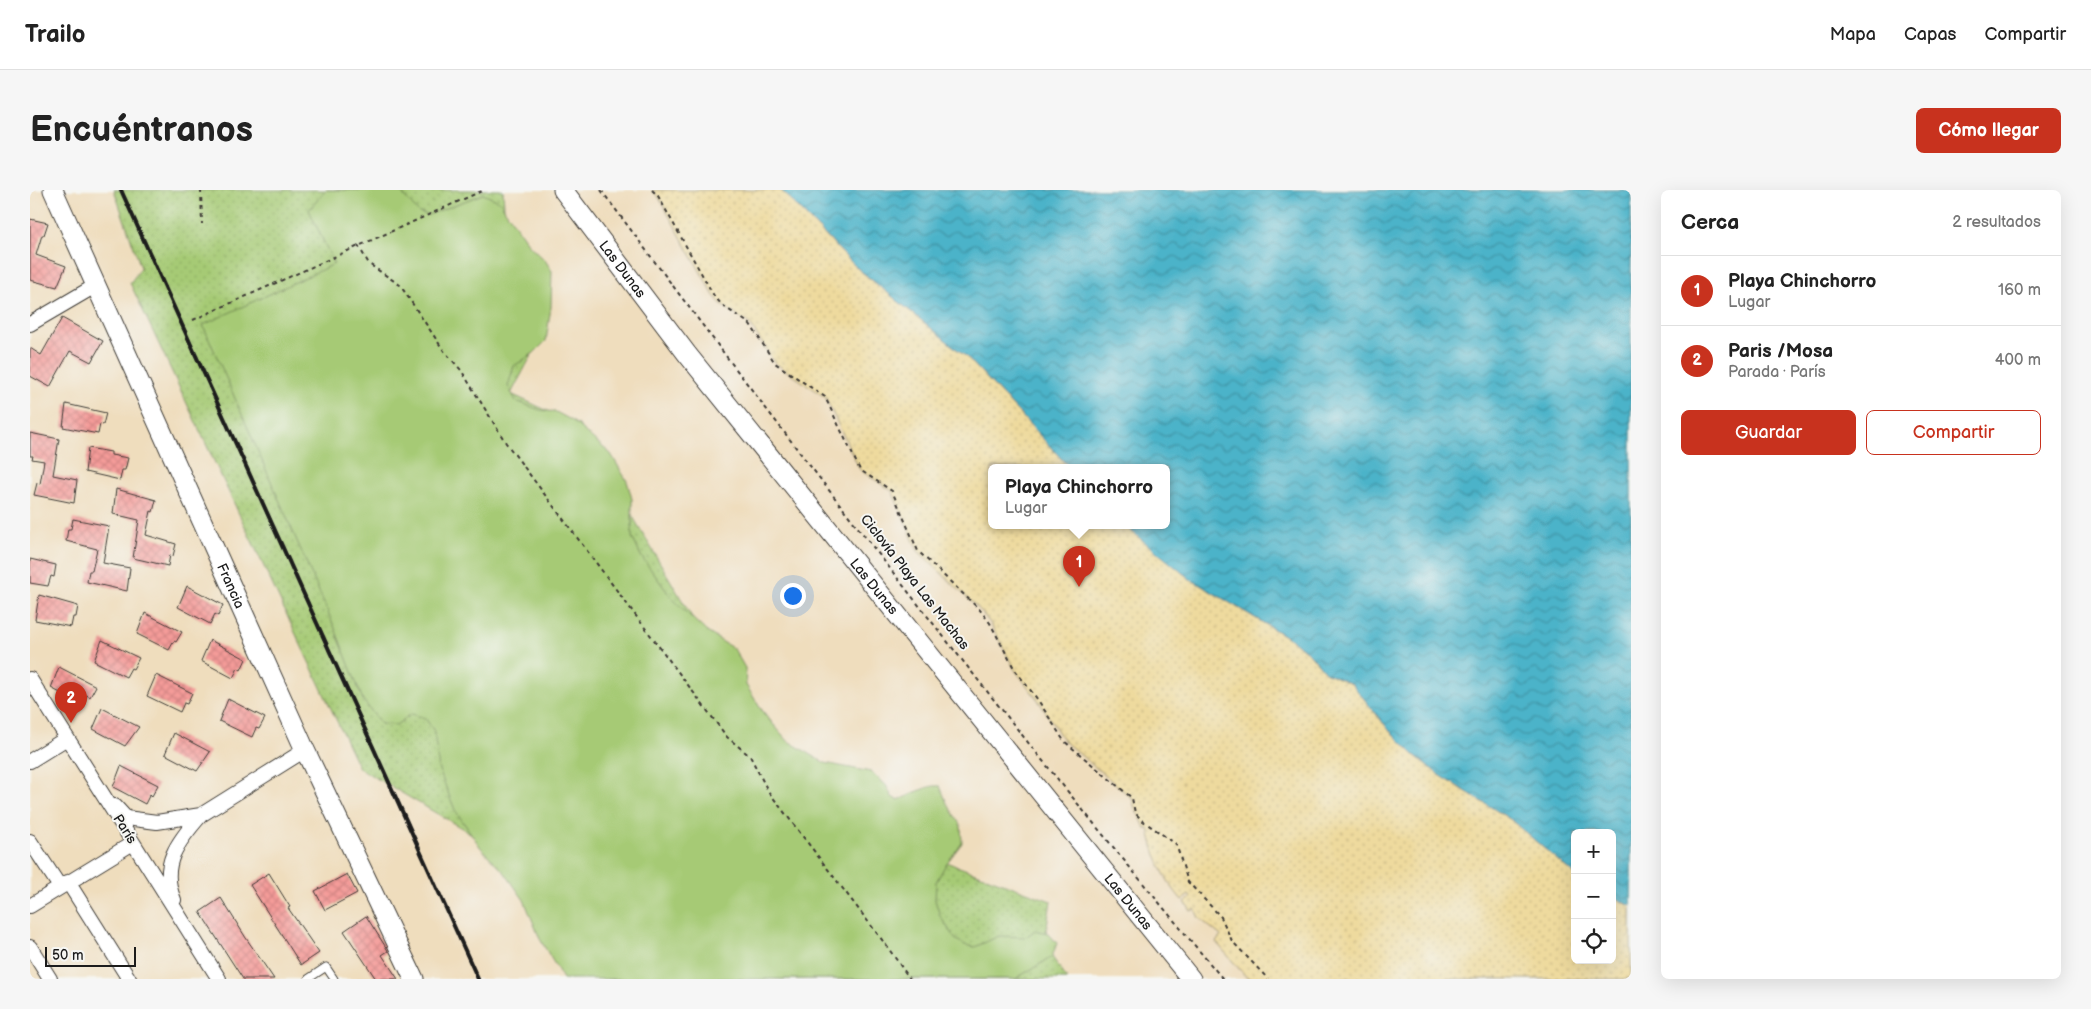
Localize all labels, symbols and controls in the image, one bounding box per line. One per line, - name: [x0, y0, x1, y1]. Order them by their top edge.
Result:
- text: Trailo: [25, 20, 85, 49]
- text: Mapa: [1830, 24, 1876, 45]
- text: Capas: [1904, 24, 1957, 45]
- text: Compartir: [1985, 24, 2066, 45]
- button: Cómo llegar: [1916, 108, 2061, 153]
- text: Encuéntranos: [30, 109, 253, 152]
- text: Cerca: [1681, 210, 1739, 235]
- text: 2 resultados: [1952, 213, 2041, 232]
- street label: Las Dunas: [596, 237, 650, 301]
- text: Playa Chinchorro: [1728, 270, 1876, 293]
- text: 1: [1694, 281, 1700, 300]
- text: 160 m: [1998, 281, 2041, 300]
- text: Lugar: [1728, 293, 1770, 312]
- text: Paris /Mosa: [1728, 340, 1833, 363]
- text: 2: [1692, 351, 1702, 370]
- text: 400 m: [1995, 351, 2041, 370]
- text: Parada · París: [1728, 363, 1826, 382]
- button: Guardar: [1681, 410, 1856, 455]
- button: Compartir: [1866, 410, 2041, 455]
- popup: [988, 464, 1170, 529]
- text: Playa Chinchorro: [1005, 476, 1153, 499]
- text: Lugar: [1005, 499, 1047, 518]
- street label: Ciclovía Playa Las Machas: [857, 511, 973, 653]
- pin: 1: [1063, 546, 1095, 587]
- street label: Las Dunas: [847, 555, 902, 618]
- street label: Francia: [214, 561, 249, 611]
- your location: [780, 583, 806, 609]
- pin: 2: [55, 682, 87, 723]
- street label: París: [109, 811, 141, 847]
- map controls: [1571, 829, 1616, 964]
- button: +: [1571, 829, 1616, 874]
- street label: Las Dunas: [1101, 870, 1156, 933]
- button: −: [1571, 874, 1616, 919]
- button: locate: [1571, 919, 1616, 964]
- scale bar: [45, 944, 136, 967]
- text: 50 m: [52, 947, 84, 964]

